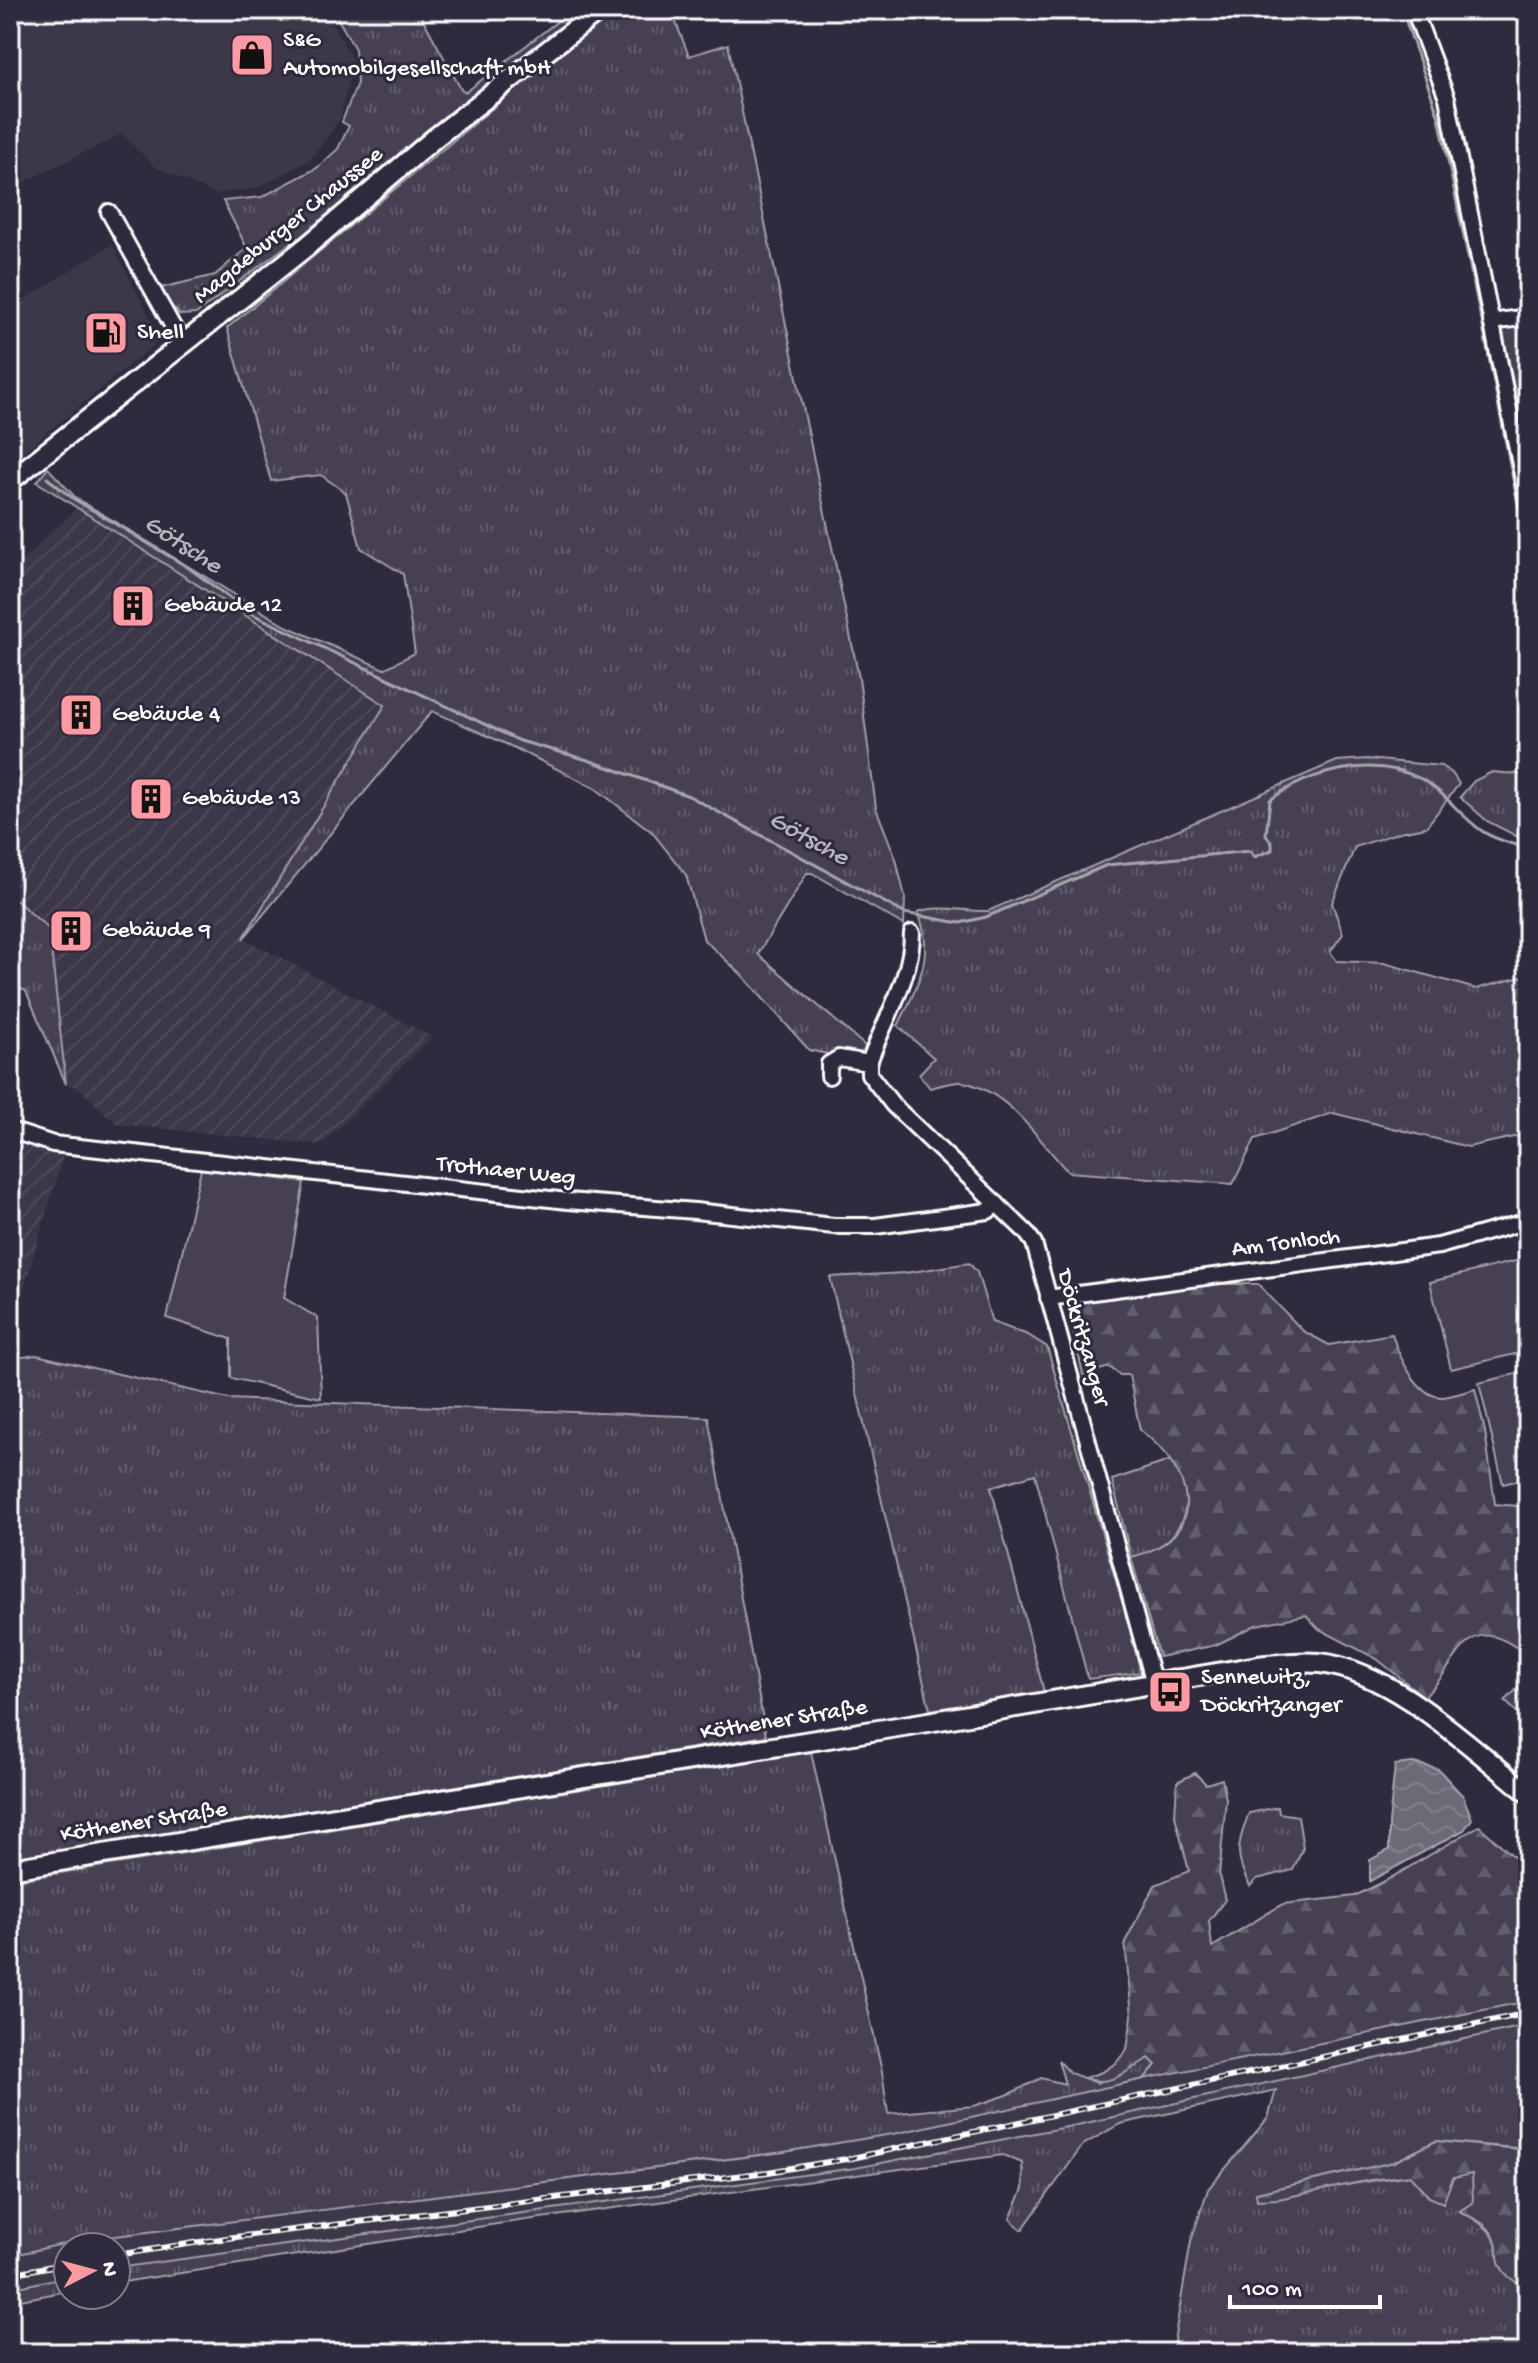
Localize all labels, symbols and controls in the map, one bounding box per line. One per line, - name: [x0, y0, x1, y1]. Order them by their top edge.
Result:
- place label: S&G Automobilgesellschaft mbH: [283, 27, 551, 84]
- shop icon: S&G Automobilgesellschaft mbH: [228, 31, 276, 79]
- street label: Magdeburger Chaussee: [188, 140, 390, 311]
- fuel station icon: Shell: [82, 309, 130, 357]
- place label: Shell: [137, 319, 184, 348]
- water label: Götsche: [137, 509, 228, 583]
- building icon: Gebäude 12: [109, 582, 157, 630]
- place label: Gebäude 12: [164, 592, 283, 621]
- building icon: Gebäude 4: [57, 691, 105, 739]
- place label: Gebäude 4: [112, 701, 221, 730]
- building icon: Gebäude 13: [127, 775, 175, 823]
- place label: Gebäude 13: [182, 785, 301, 814]
- water label: Götsche: [763, 806, 855, 875]
- building icon: Gebäude 9: [47, 907, 95, 955]
- place label: Gebäude 9: [102, 917, 211, 946]
- street label: Trothaer Weg: [433, 1150, 577, 1194]
- street label: Am Tonloch: [1230, 1223, 1342, 1265]
- street label: Döckritzanger: [1048, 1265, 1116, 1412]
- place label: Sennewitz, Döckritzanger: [1199, 1664, 1344, 1721]
- bus stop icon: Sennewitz, Döckritzanger: [1146, 1668, 1194, 1716]
- street label: Köthener Straße: [699, 1693, 870, 1748]
- street label: Köthener Straße: [59, 1795, 230, 1850]
- north arrow: [52, 2231, 132, 2311]
- scale bar: [1230, 2259, 1380, 2309]
- text: N: [94, 2261, 122, 2278]
- text: 100 m: [1241, 2276, 1302, 2305]

